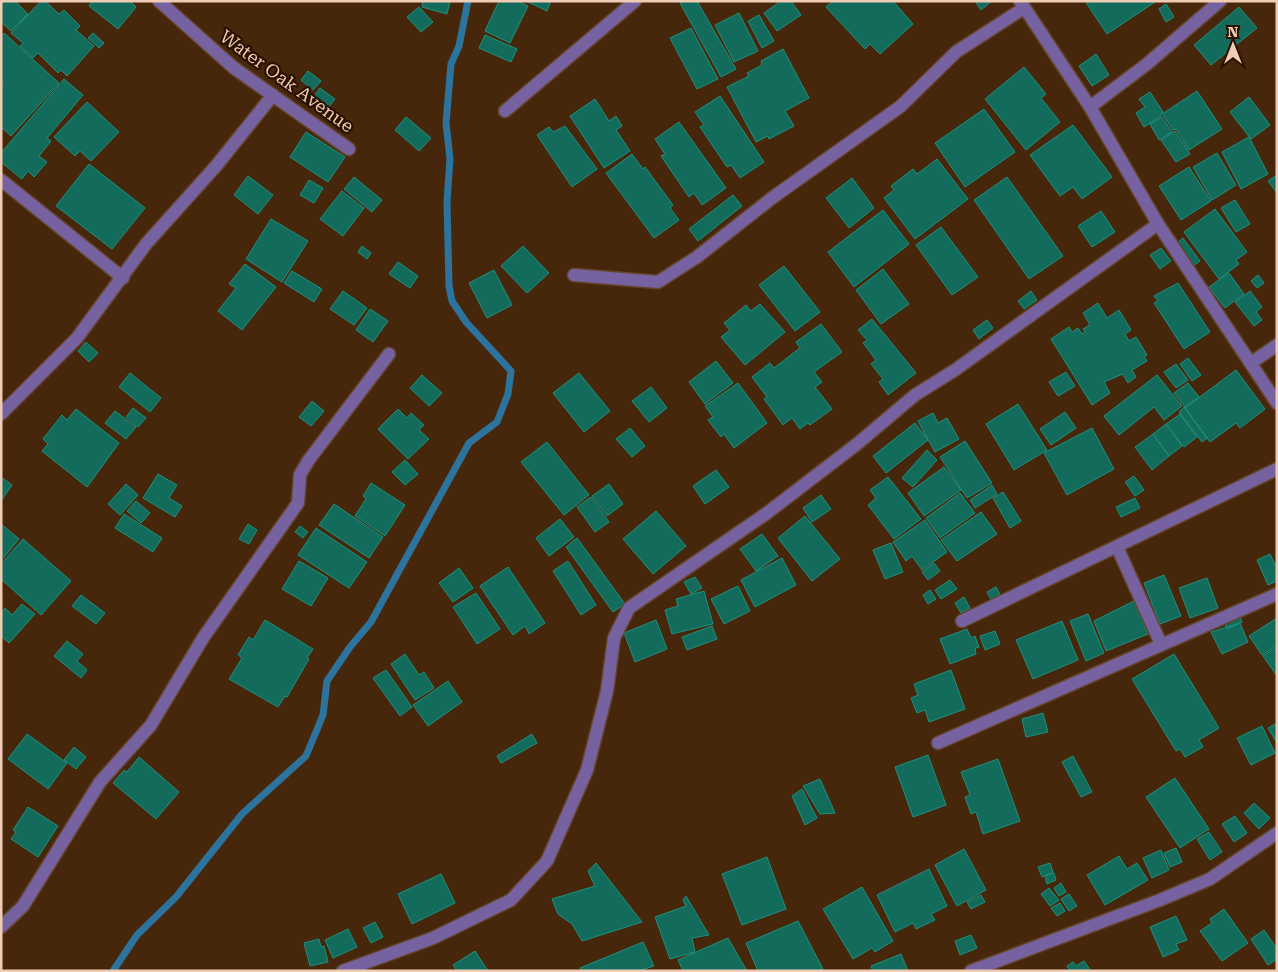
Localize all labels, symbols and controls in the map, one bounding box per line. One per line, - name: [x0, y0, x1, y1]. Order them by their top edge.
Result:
- north arrow: [1208, 20, 1258, 70]
- text: N: [1228, 24, 1239, 40]
- street label: Water Oak Avenue: [216, 25, 358, 137]

